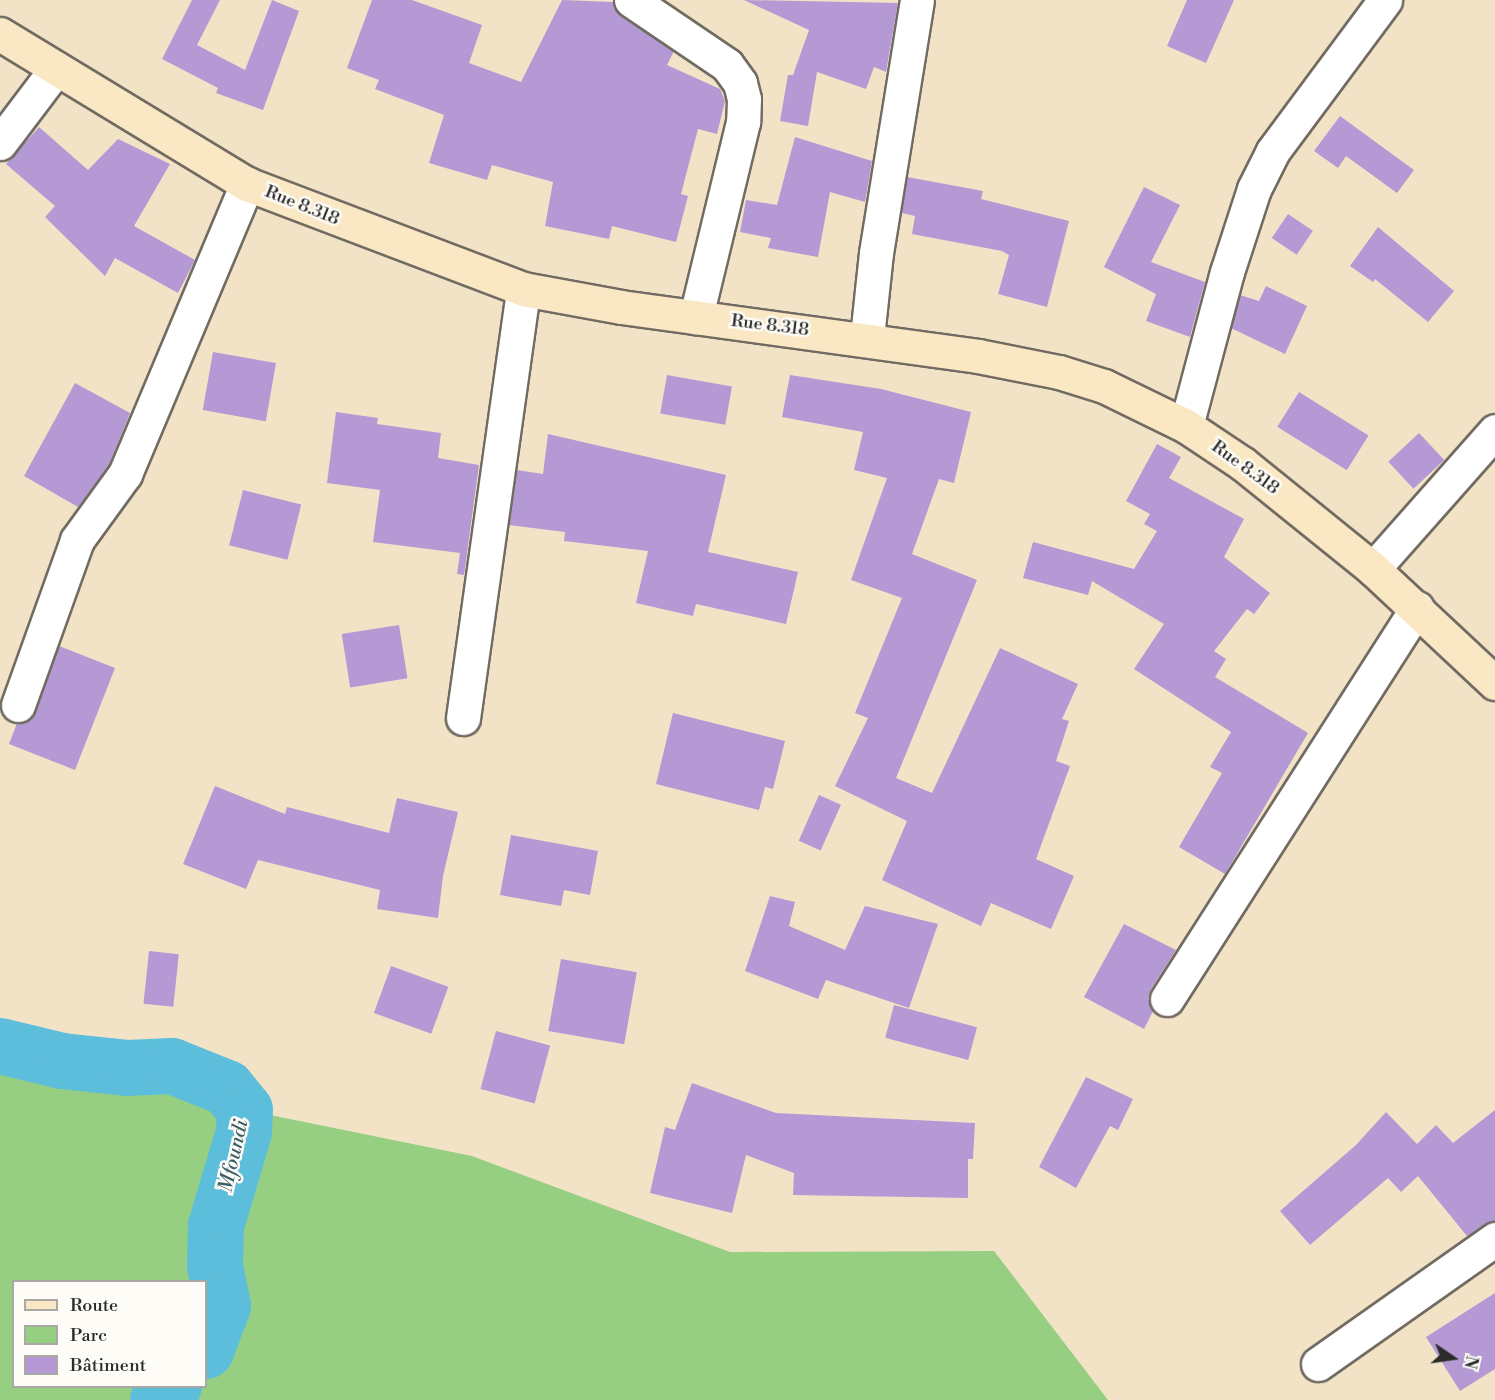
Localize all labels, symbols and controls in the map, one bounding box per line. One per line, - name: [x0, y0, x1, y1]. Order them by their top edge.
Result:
- street label: Rue 8.318: [262, 181, 342, 231]
- street label: Rue 8.318: [730, 310, 810, 342]
- street label: Rue 8.318: [1207, 436, 1283, 500]
- water label: Mfoundi: [214, 1117, 254, 1195]
- legend: [12, 1280, 207, 1388]
- text: Route: [70, 1294, 118, 1317]
- text: Parc: [70, 1324, 107, 1347]
- north arrow: [1423, 1328, 1483, 1388]
- text: Bâtiment: [70, 1354, 146, 1377]
- text: N: [1459, 1354, 1482, 1370]

